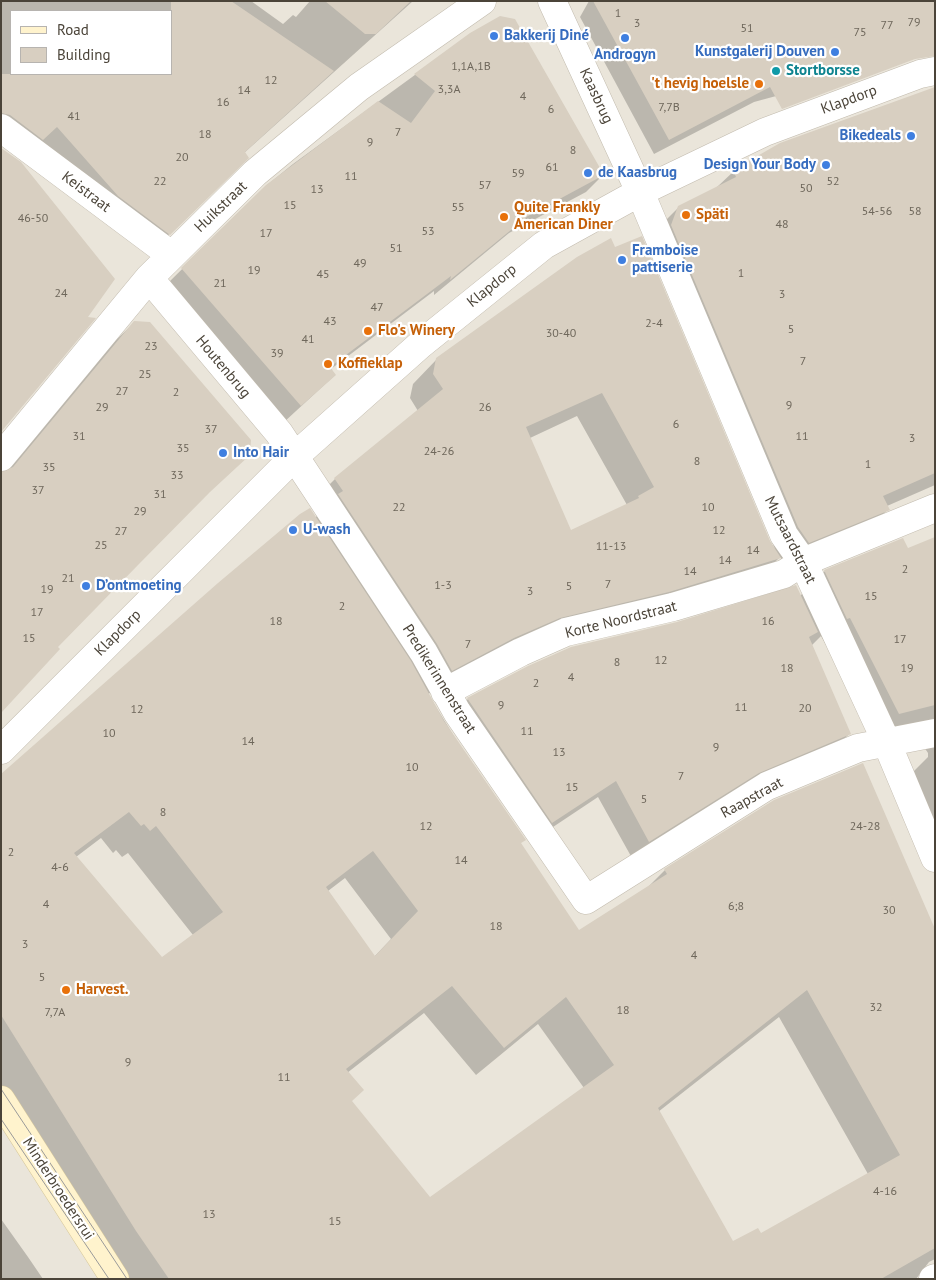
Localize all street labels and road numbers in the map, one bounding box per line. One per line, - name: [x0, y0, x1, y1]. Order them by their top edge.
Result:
- street label: Kaasbrug: [575, 65, 617, 127]
- street label: Klapdorp: [818, 82, 880, 118]
- street label: Keistraat: [58, 168, 114, 216]
- street label: Huikstraat: [191, 178, 251, 236]
- street label: Klapdorp: [464, 261, 520, 311]
- street label: Houtenbrug: [192, 332, 254, 402]
- street label: Mutsaardstraat: [760, 493, 820, 587]
- street label: Korte Noordstraat: [563, 597, 679, 643]
- street label: Klapdorp: [91, 606, 145, 660]
- street label: Predikerinnenstraat: [398, 621, 480, 737]
- street label: Raapstraat: [718, 774, 786, 822]
- street label: Minderbroedersrui: [18, 1135, 98, 1243]

